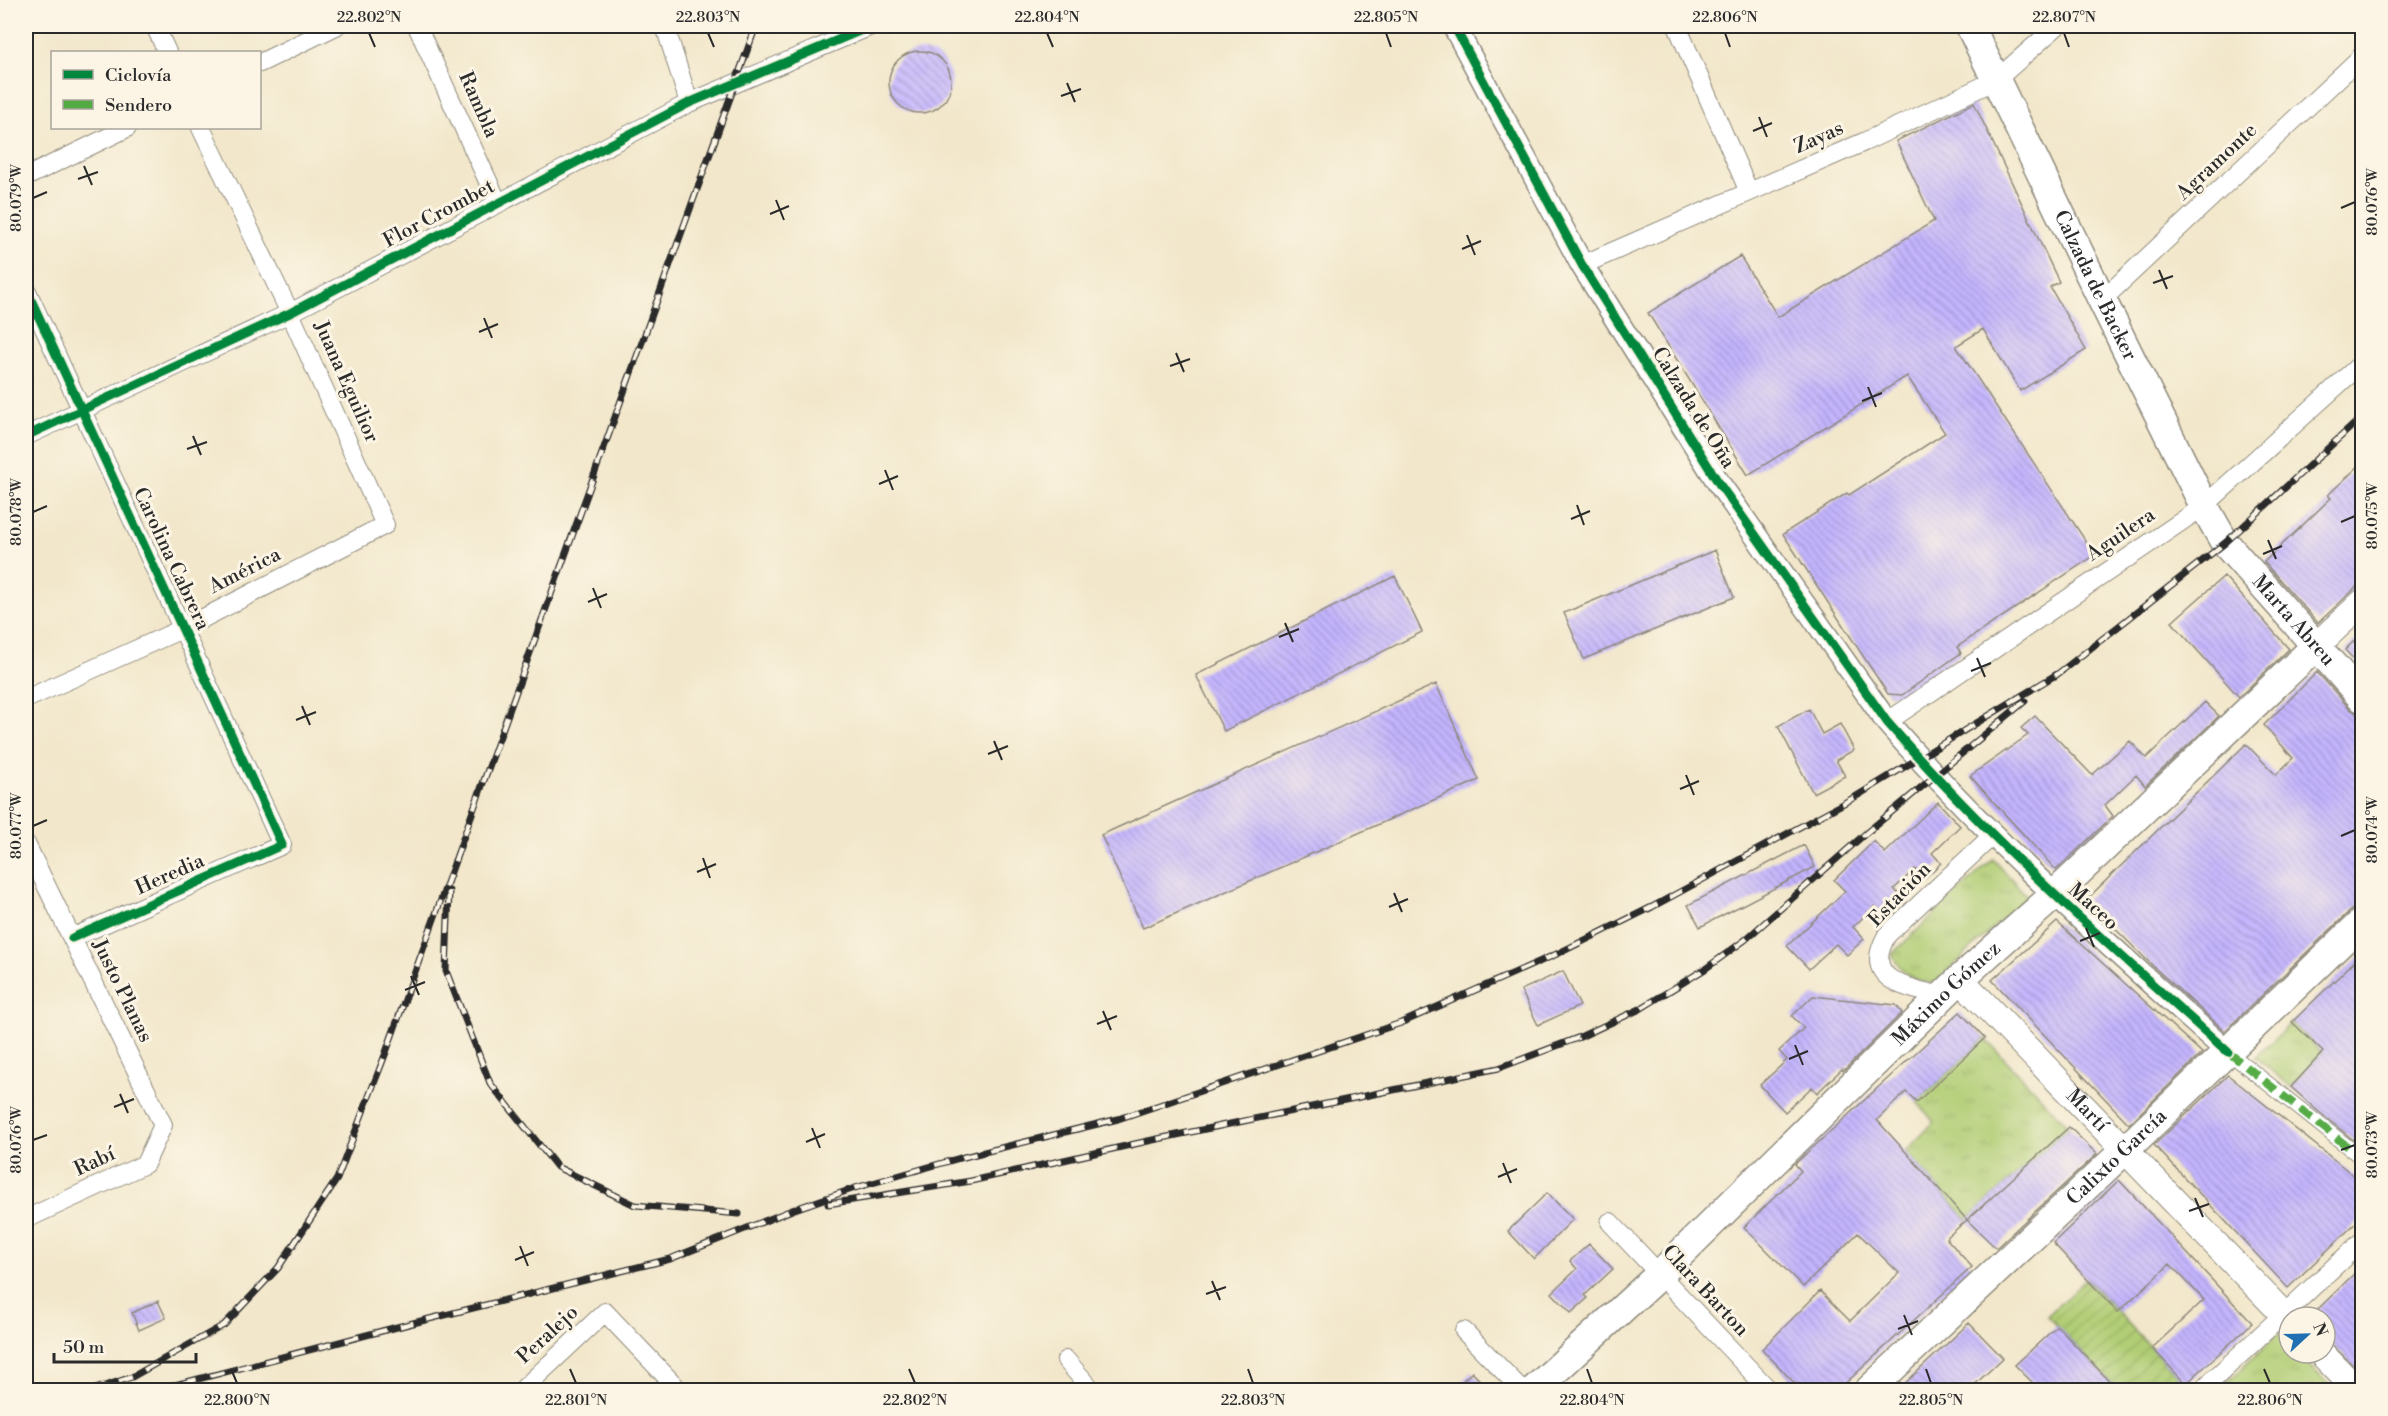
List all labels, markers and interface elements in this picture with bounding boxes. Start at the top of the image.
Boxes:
text: 22.802°N [337,8,401,27]
text: 22.803°N [676,8,740,27]
text: 22.804°N [1014,8,1080,27]
text: 22.805°N [1354,8,1418,27]
text: 22.806°N [1692,8,1758,27]
text: 22.807°N [2032,8,2096,27]
legend [51,51,261,129]
text: Ciclovía [105,64,172,87]
street label: Rambla [452,68,504,143]
text: Sendero [105,94,172,117]
street label: Zayas [1790,116,1848,160]
street label: Agramonte [2171,118,2263,206]
text: 80.079°W [7,164,26,232]
text: 80.076°W [2363,168,2382,236]
street label: Flor Crombet [379,174,499,254]
street label: Calzada de Backer [2048,206,2143,365]
street label: Juana Eguilior [308,316,384,447]
street label: Calzada de Oña [1646,343,1741,474]
text: 80.078°W [7,478,26,546]
text: 80.075°W [2363,482,2382,549]
street label: Carolina Cabrera [127,484,215,635]
street label: Aguilera [2081,503,2161,568]
street label: América [204,542,286,600]
street label: Marta Abreu [2247,570,2341,672]
text: 80.077°W [7,792,26,859]
text: 80.074°W [2363,796,2382,864]
street label: Heredia [132,848,209,901]
street label: Estación [1863,857,1937,933]
street label: Maceo [2063,878,2123,936]
street label: Justo Planas [86,934,158,1047]
street label: Máximo Gómez [1887,936,2006,1051]
street label: Martí [2060,1084,2115,1139]
street label: Calixto García [2061,1103,2173,1211]
text: 80.076°W [7,1106,26,1174]
text: 80.073°W [2363,1111,2382,1179]
street label: Rabí [70,1141,121,1182]
street label: Clara Barton [1656,1240,1754,1342]
street label: Peralejo [512,1300,584,1370]
north arrow [2277,1305,2337,1365]
text: N [2308,1320,2332,1340]
scale bar [54,1326,196,1364]
text: 50 m [63,1336,105,1359]
text: 22.800°N [204,1391,270,1410]
text: 22.801°N [545,1391,607,1410]
text: 22.802°N [883,1391,947,1410]
text: 22.803°N [1221,1391,1285,1410]
text: 22.804°N [1559,1391,1625,1410]
text: 22.805°N [1899,1391,1963,1410]
text: 22.806°N [2237,1391,2303,1410]

